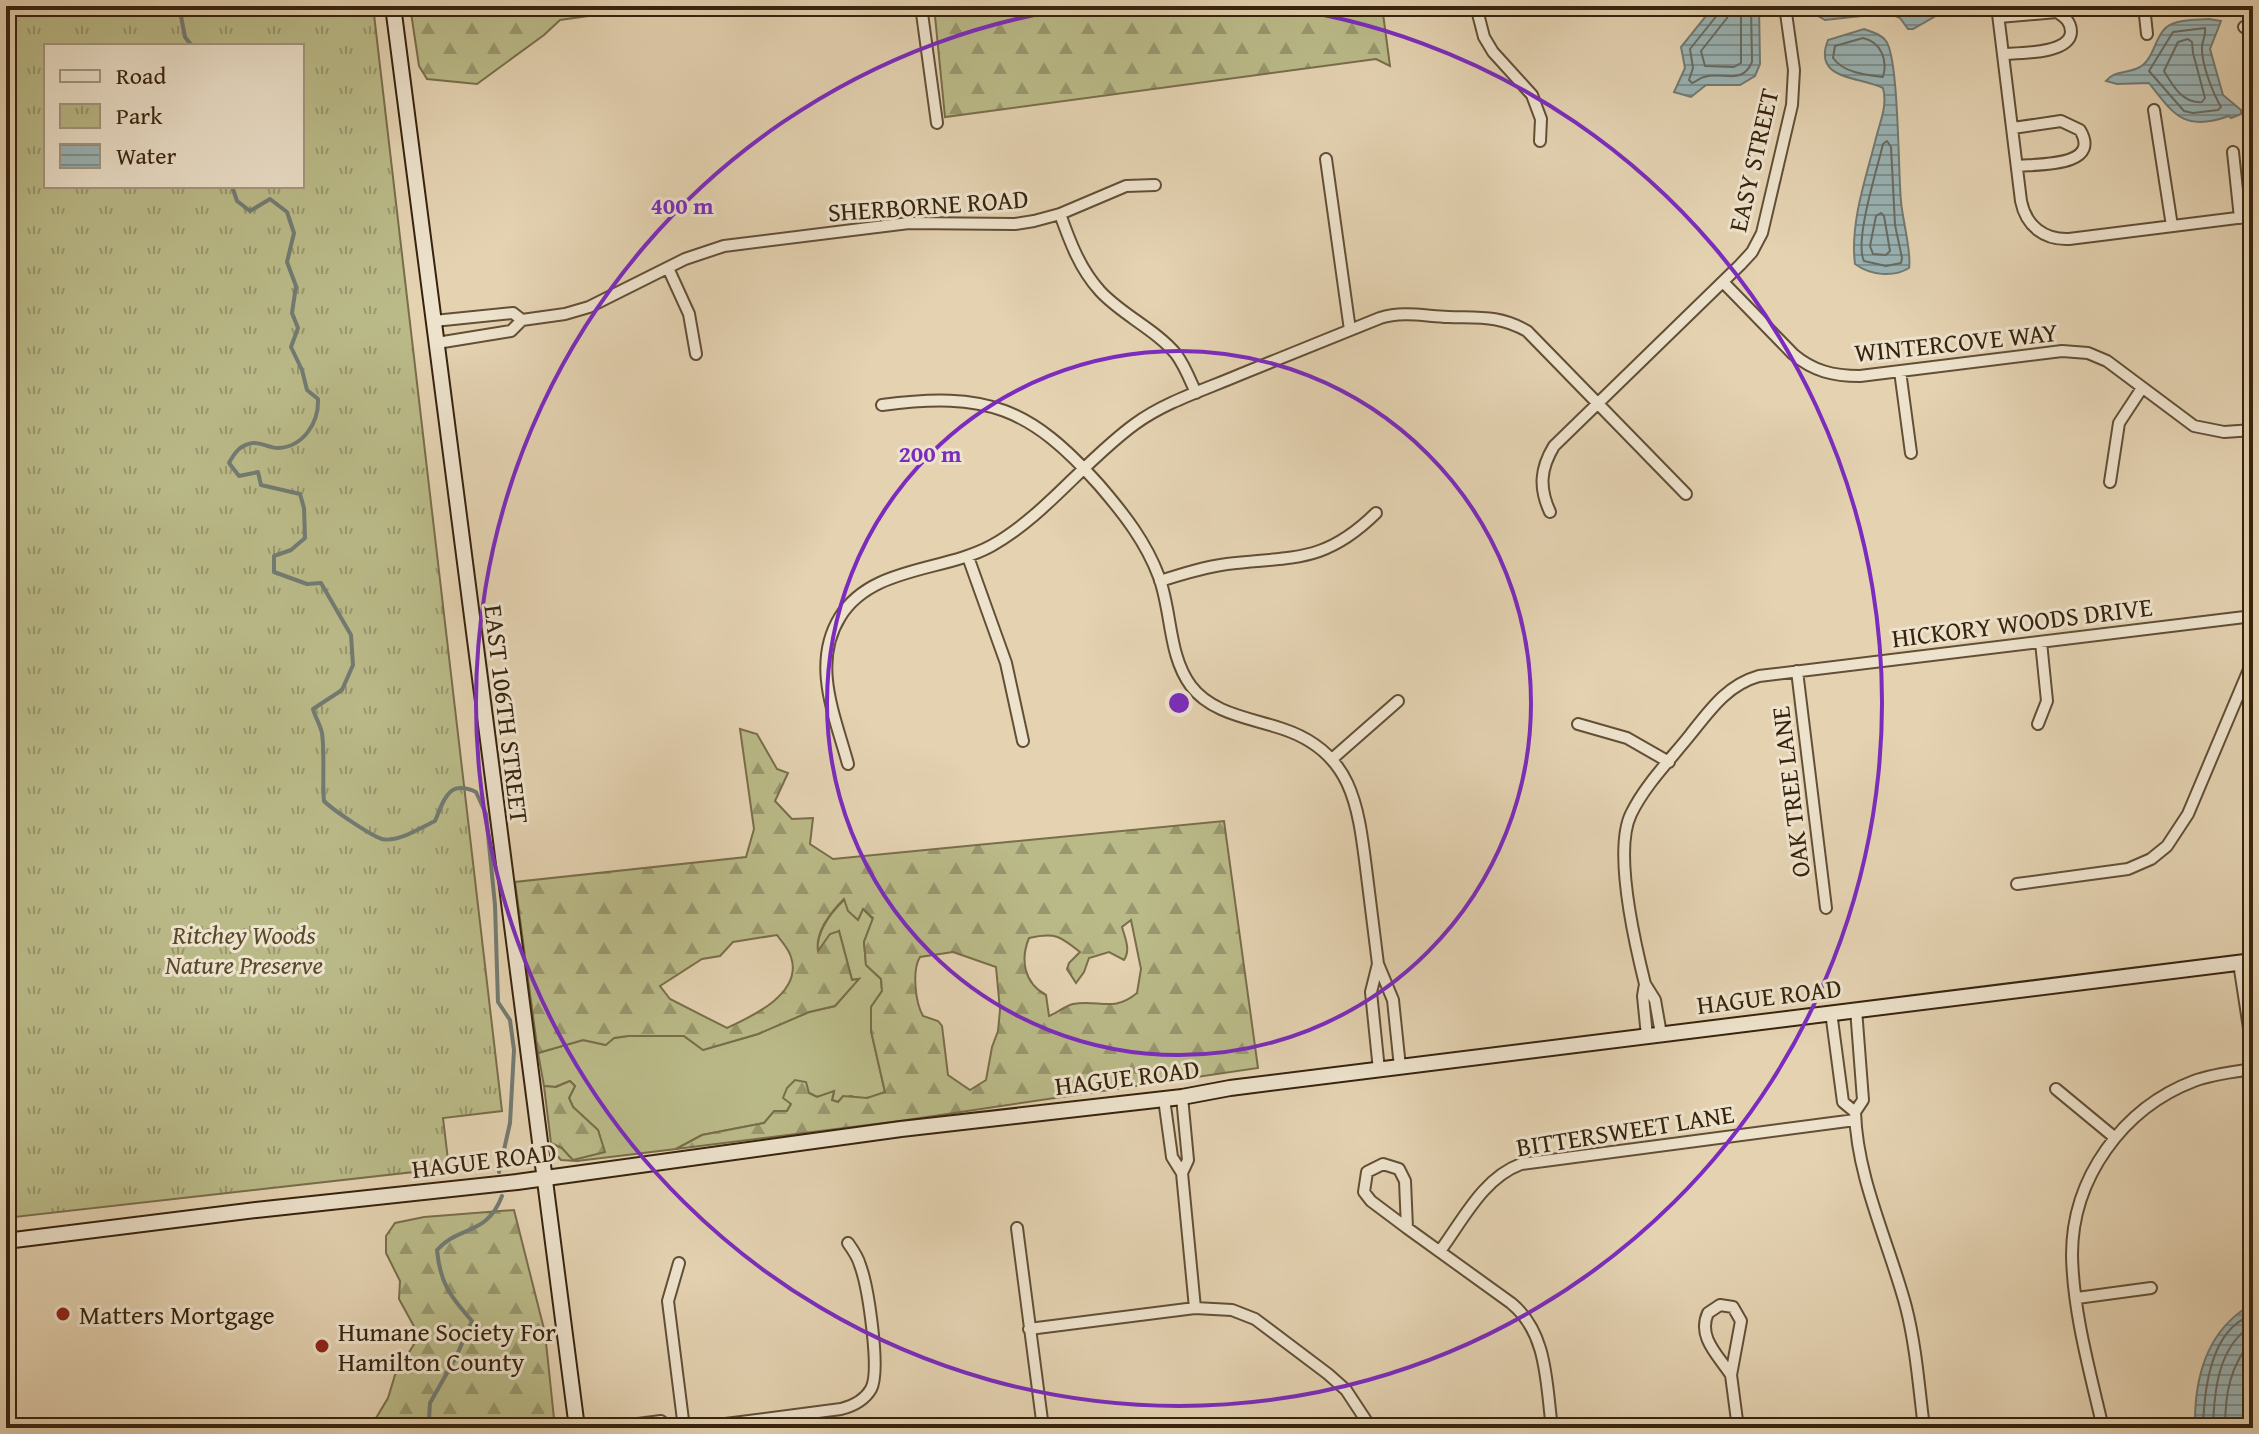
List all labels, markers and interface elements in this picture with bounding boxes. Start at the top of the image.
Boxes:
legend [44,44,304,188]
text: Road [116,58,166,93]
street label: EASY STREET [1718,84,1789,236]
text: Park [116,98,163,133]
text: Water [116,138,177,173]
street label: SHERBORNE ROAD [826,179,1030,231]
text: 400 m [650,188,714,223]
street label: WINTERCOVE WAY [1852,312,2060,372]
text: 200 m [898,436,962,471]
street label: HICKORY WOODS DRIVE [1889,587,2155,657]
street label: EAST 106TH STREET [474,602,540,826]
centre of rings [1165,689,1193,717]
street label: OAK TREE LANE [1760,704,1820,880]
park label: Ritchey Woods Nature Preserve [164,915,323,984]
street label: HAGUE ROAD [1694,968,1844,1024]
street label: HAGUE ROAD [1052,1049,1202,1105]
street label: BITTERSWEET LANE [1513,1094,1737,1166]
street label: HAGUE ROAD [409,1132,559,1188]
place label: Matters Mortgage [79,1295,275,1334]
marker: Matters Mortgage [54,1305,72,1323]
place label: Humane Society For Hamilton County [338,1312,556,1381]
marker: Humane Society For Hamilton County [313,1337,331,1355]

